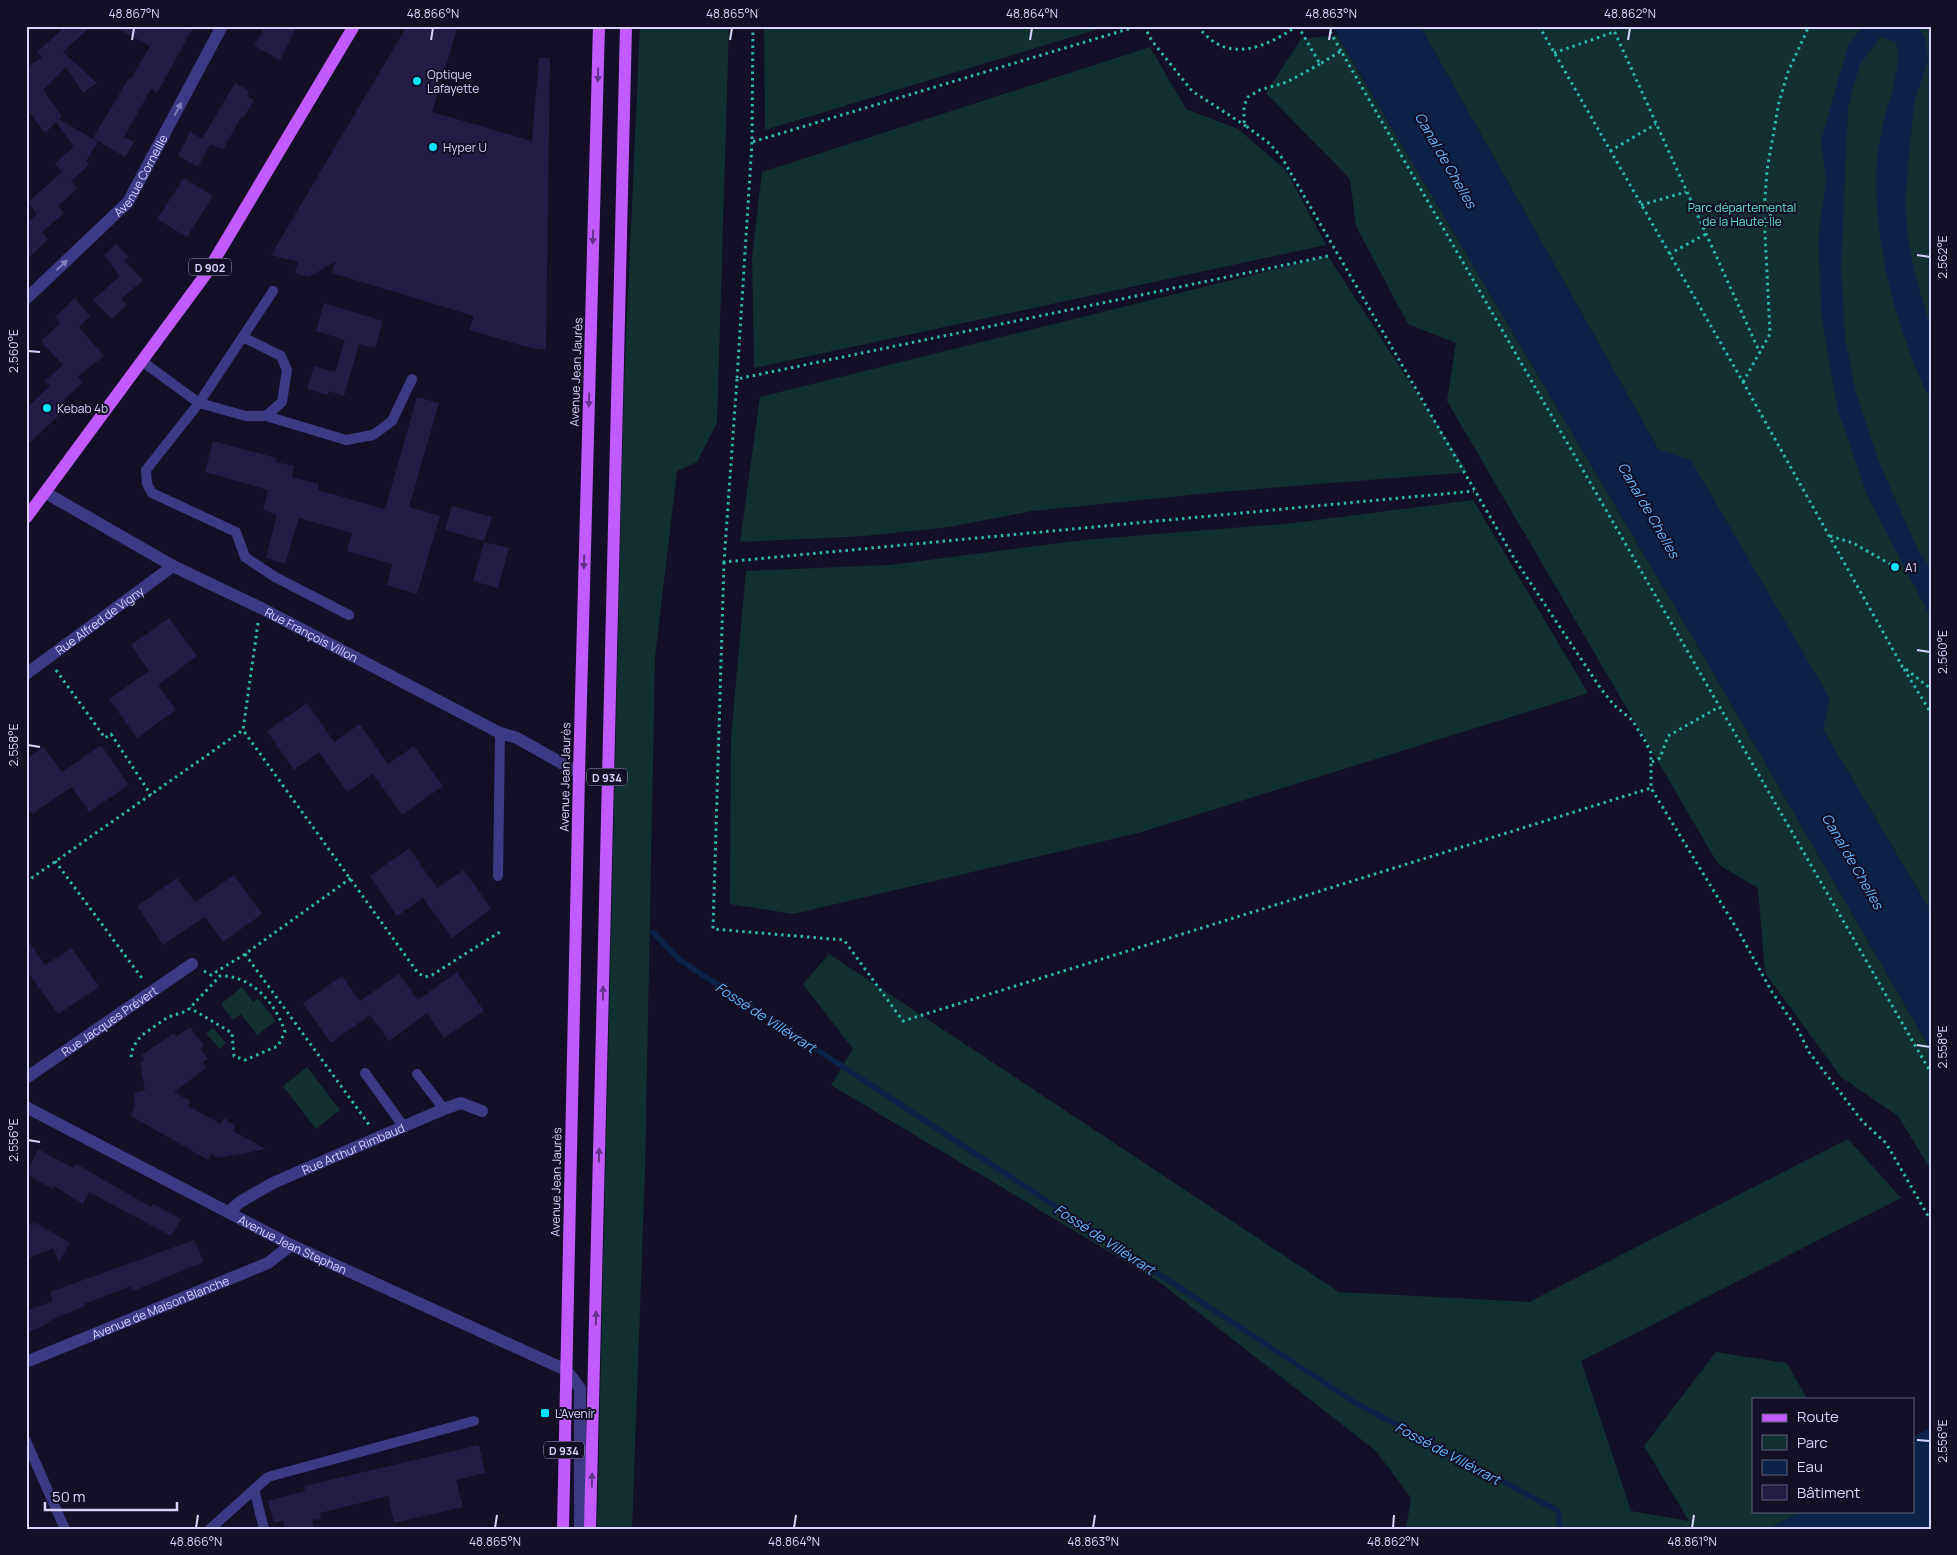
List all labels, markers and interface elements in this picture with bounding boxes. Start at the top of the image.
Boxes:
text: 48.867°N [108,5,160,22]
text: 48.866°N [407,5,459,22]
text: 48.865°N [706,5,758,22]
text: 48.864°N [1006,5,1058,22]
text: 48.863°N [1305,5,1357,22]
text: 48.862°N [1604,5,1656,22]
place label: Optique Lafayette [427,66,479,97]
one-way arrow [594,67,602,83]
marker: Optique Lafayette [411,75,423,87]
one-way arrow [174,101,182,116]
water label: Canal de Chelles [1411,109,1482,213]
street label: Avenue Corneille [110,131,171,220]
place label: Hyper U [443,139,487,156]
marker: Hyper U [427,141,439,153]
park label: Parc départemental de la Haute-Île [1688,199,1796,230]
one-way arrow [589,230,597,246]
text: 2.562°E [1934,235,1951,279]
road number: D 902 [189,258,231,276]
one-way arrow [55,259,67,271]
street label: Avenue Jean Jaurès [566,317,586,427]
text: 2.560°E [5,329,22,373]
one-way arrow [585,392,593,408]
place label: Kebab 4b [57,400,108,417]
marker: Kebab 4b [41,402,53,414]
water label: Canal de Chelles [1614,459,1685,563]
one-way arrow [580,555,588,571]
place label: A1 [1905,559,1917,576]
marker: A1 [1889,561,1901,573]
street label: Rue Alfred de Vigny [51,581,148,658]
street label: Rue François Villon [262,603,361,666]
text: 2.560°E [1934,630,1951,674]
street label: Avenue Jean Jaurès [556,722,574,832]
text: 2.558°E [5,723,22,766]
road number: D 934 [587,769,627,786]
water label: Canal de Chelles [1818,810,1889,914]
water label: Fossé de Villévrart [712,977,821,1057]
street label: Rue Jacques Prévert [58,982,161,1060]
one-way arrow [599,984,607,1000]
text: 2.558°E [1934,1025,1951,1068]
text: 2.556°E [5,1118,22,1162]
street label: Rue Arthur Rimbaud [299,1119,407,1178]
street label: Avenue Jean Jaurès [547,1127,565,1237]
one-way arrow [596,1147,604,1163]
water label: Fossé de Villévrart [1051,1199,1160,1279]
street label: Avenue Jean Stephan [235,1211,350,1278]
street label: Avenue de Maison Blanche [89,1271,232,1343]
one-way arrow [592,1309,600,1325]
legend [1752,1398,1914,1512]
place label: L'Avenir [555,1405,596,1422]
text: Route [1797,1406,1839,1427]
marker: L'Avenir [539,1407,551,1419]
water label: Fossé de Villévrart [1392,1417,1505,1489]
text: 2.556°E [1934,1419,1951,1463]
text: Parc [1797,1432,1828,1453]
road number: D 934 [544,1442,584,1458]
text: Eau [1797,1456,1823,1477]
one-way arrow [588,1472,596,1488]
scale bar [45,1480,178,1512]
text: Bâtiment [1797,1482,1860,1503]
text: 50 m [52,1486,86,1507]
text: 48.866°N [170,1533,222,1550]
text: 48.865°N [469,1533,521,1550]
text: 48.864°N [768,1533,820,1550]
text: 48.863°N [1067,1533,1119,1550]
text: 48.862°N [1367,1533,1419,1550]
text: 48.861°N [1667,1533,1717,1550]

